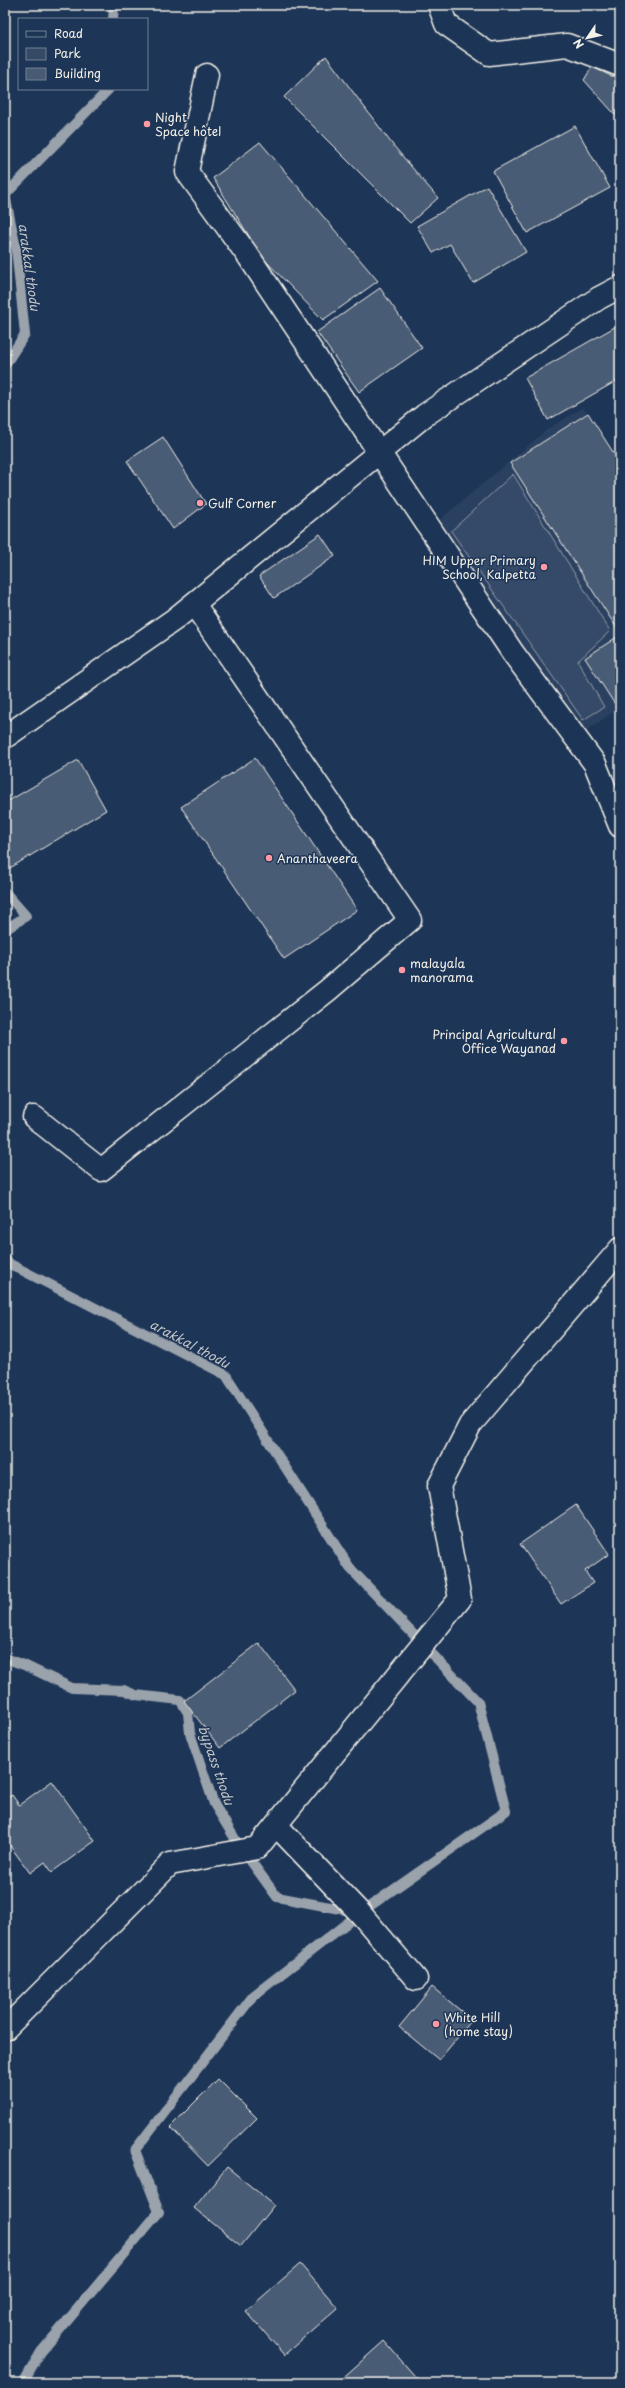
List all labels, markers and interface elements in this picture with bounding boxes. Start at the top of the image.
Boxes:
legend [18,18,148,90]
north arrow [567,18,607,58]
text: Road [54,24,83,42]
text: N [569,35,588,52]
text: Park [54,44,81,62]
text: Building [54,64,101,82]
place label: Night Space hôtel [155,108,221,140]
marker: Night Space hôtel [142,119,152,129]
water label: arakkal thodu [14,222,46,313]
place label: Gulf Corner [208,494,277,512]
marker: Gulf Corner [195,498,205,508]
place label: HIM Upper Primary School, Kalpetta [423,551,537,583]
marker: HIM Upper Primary School, Kalpetta [539,562,549,572]
place label: Ananthaveera [277,849,358,867]
marker: Ananthaveera [264,853,274,863]
place label: malayala manorama [410,954,474,986]
marker: malayala manorama [397,965,407,975]
place label: Principal Agricultural Office Wayanad [433,1025,556,1057]
marker: Principal Agricultural Office Wayanad [559,1036,569,1046]
water label: arakkal thodu [147,1314,234,1373]
water label: bypass thodu [195,1723,240,1809]
place label: White Hill (home stay) [444,2008,513,2040]
marker: White Hill (home stay) [431,2019,441,2029]

